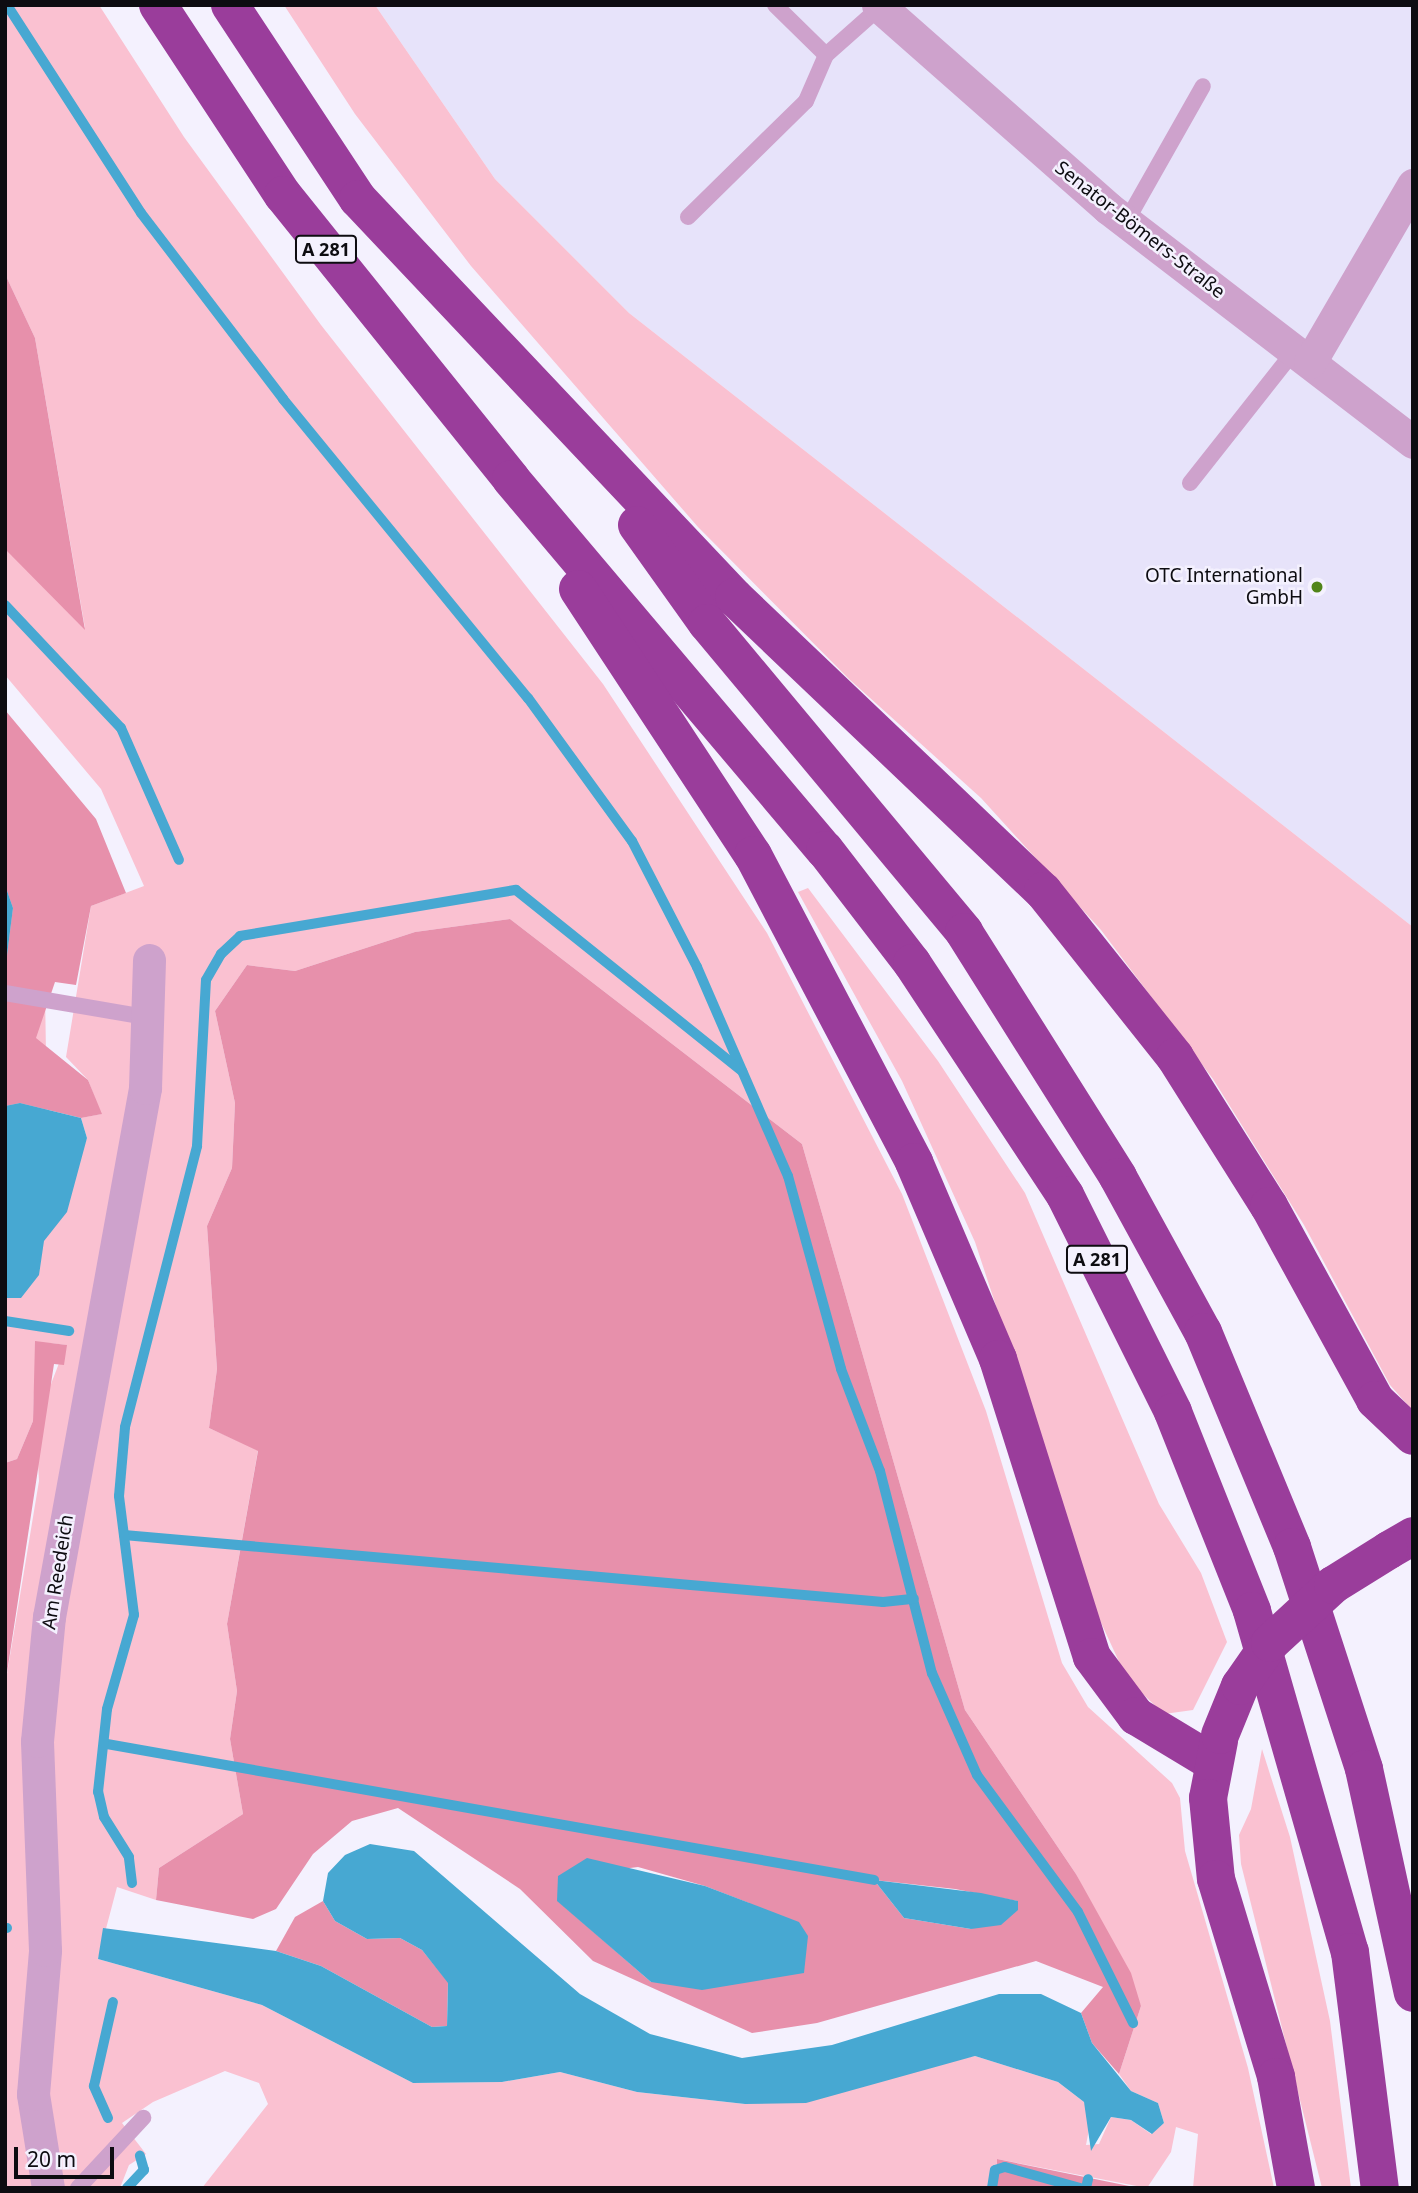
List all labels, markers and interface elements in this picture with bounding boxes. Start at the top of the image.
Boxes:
street label: Senator-Bömers-Straße [1050,157,1230,303]
road number: A 281 [294,234,358,264]
place label: OTC International GmbH [1145,565,1303,609]
marker: OTC International GmbH [1309,579,1325,595]
road number: A 281 [1066,1244,1128,1274]
street label: Am Reedeich [38,1513,78,1631]
scale bar [18,2134,117,2178]
text: 20 m [27,2145,76,2173]

